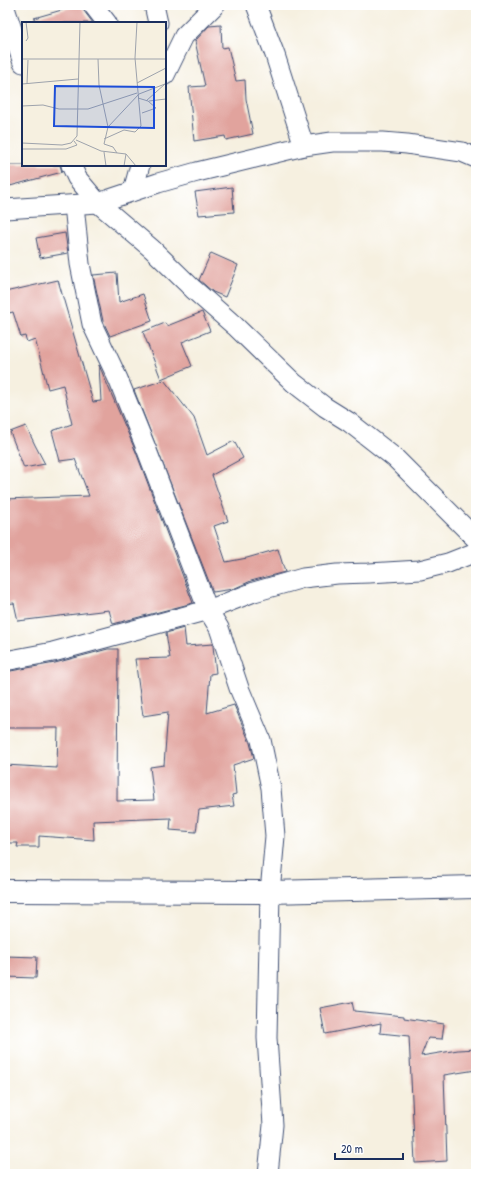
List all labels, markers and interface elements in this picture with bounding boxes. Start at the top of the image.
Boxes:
inset map [22,22,166,166]
scale bar [335,1135,403,1161]
text: 20 m [341,1140,363,1157]

